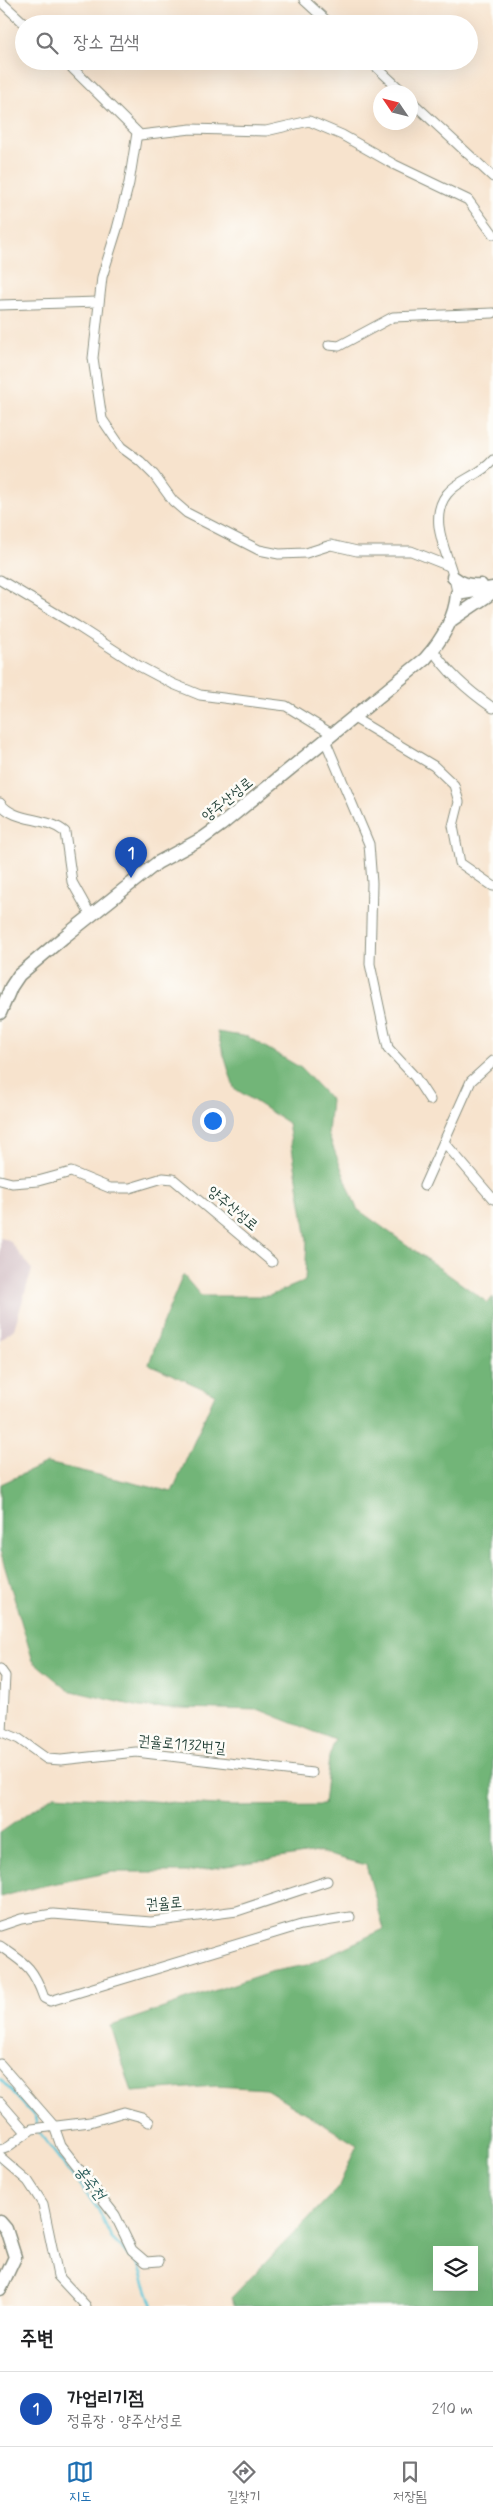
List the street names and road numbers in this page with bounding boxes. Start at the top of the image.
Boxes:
street label: 양주산성로 [198,773,257,827]
street label: 양주산성로 [203,1182,262,1236]
street label: 권율로1132번길 [137,1731,227,1759]
street label: 권율로 [145,1893,183,1915]

